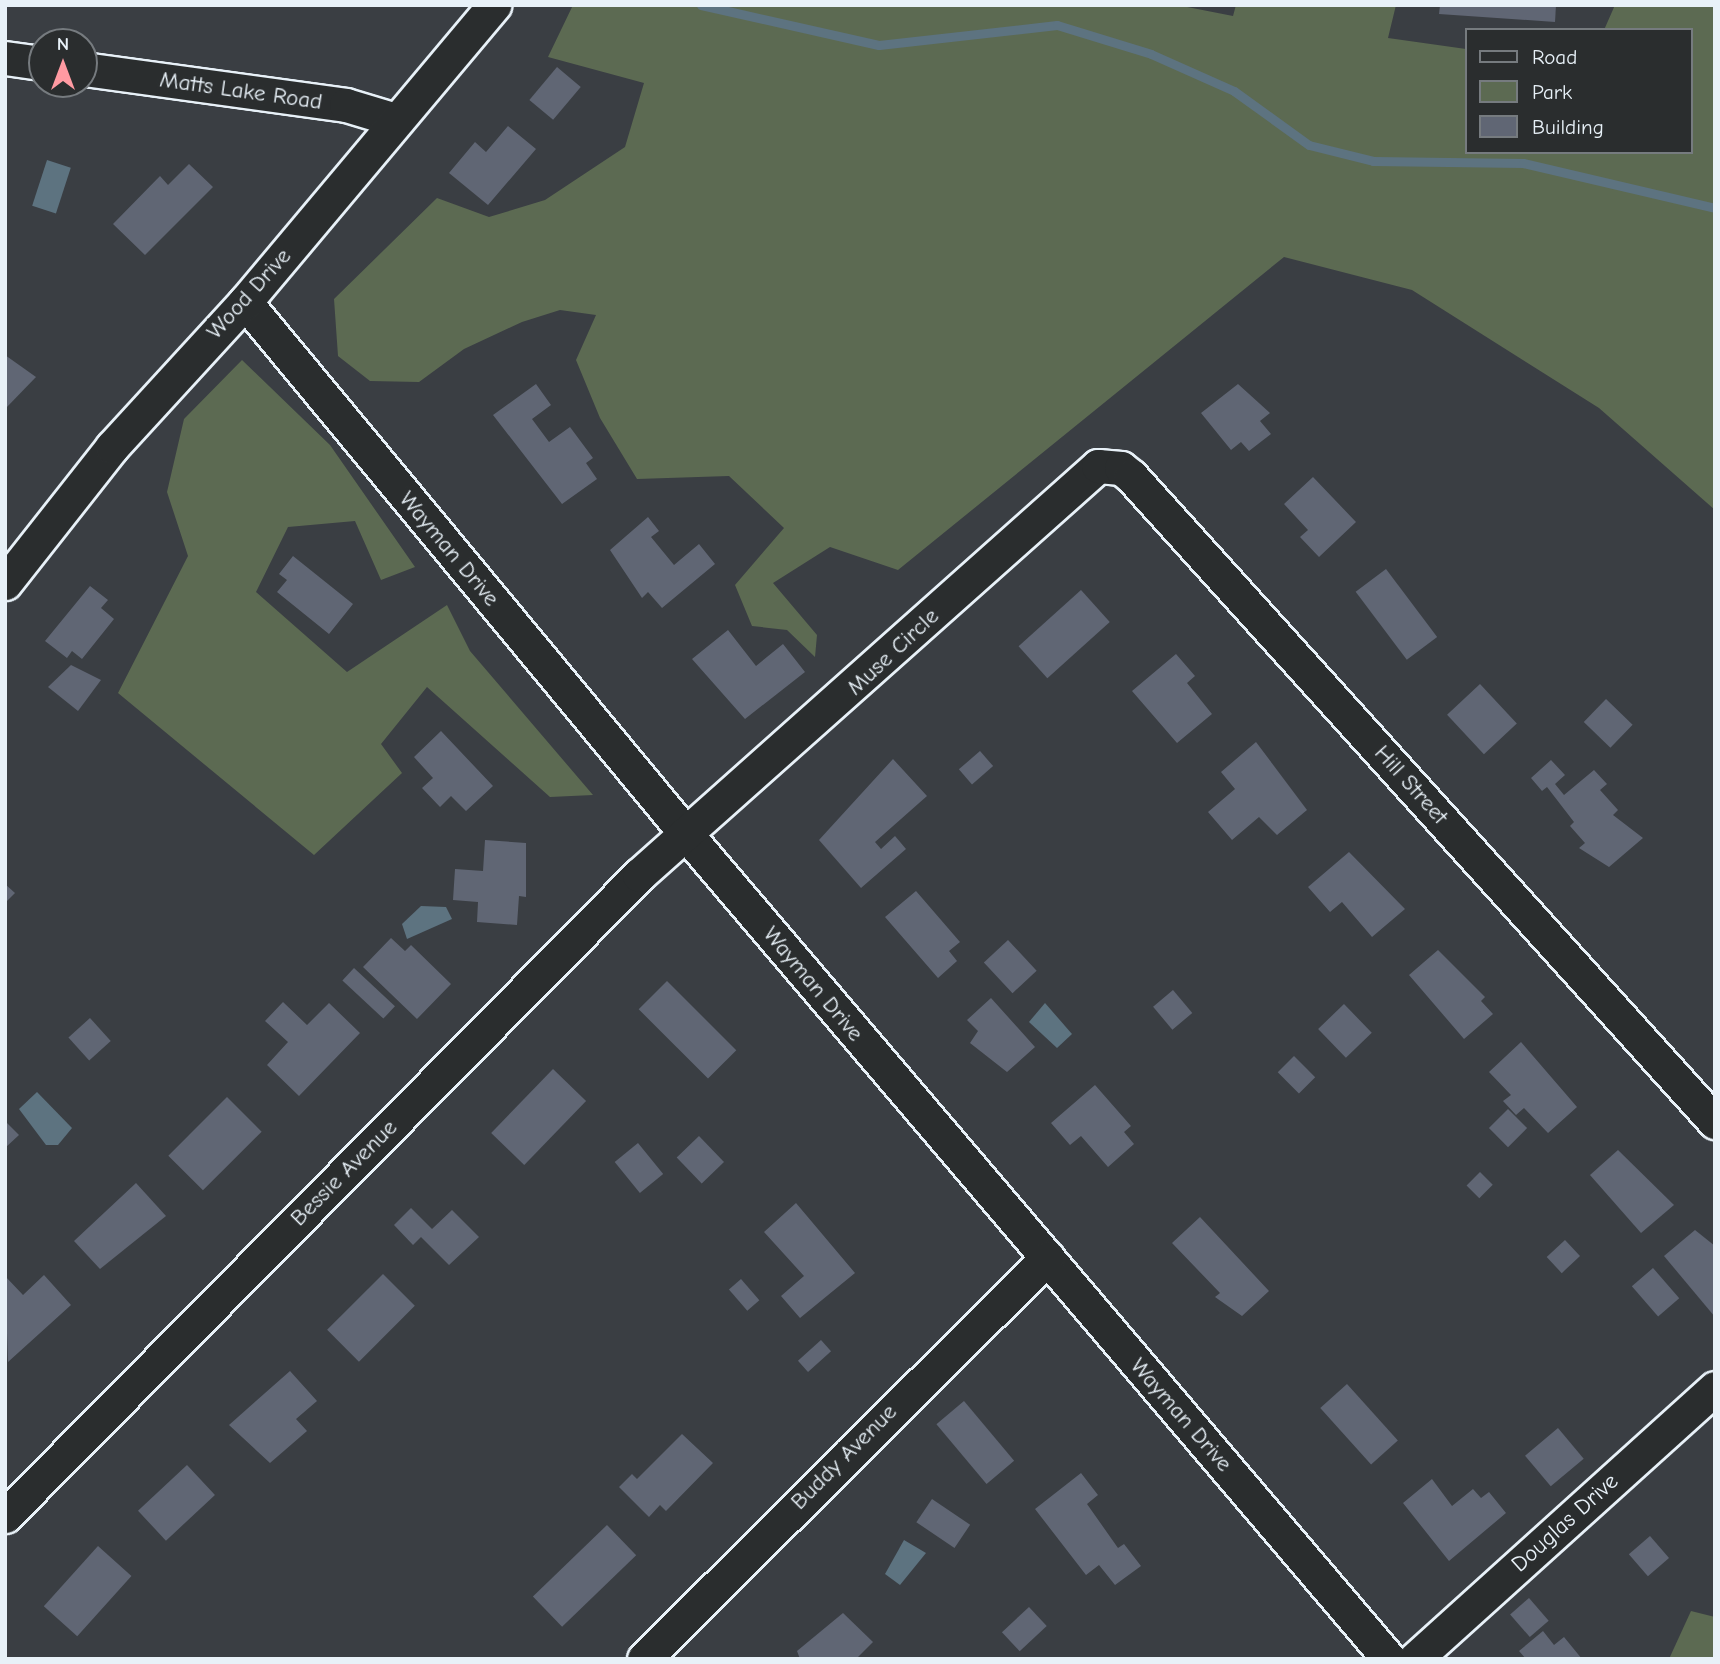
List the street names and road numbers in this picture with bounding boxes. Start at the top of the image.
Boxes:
street label: Matts Lake Road [158,66,324,116]
street label: Wood Drive [201,243,297,345]
street label: Wayman Drive [393,486,505,612]
street label: Muse Circle [841,603,945,701]
street label: Hill Street [1368,740,1454,830]
street label: Wayman Drive [757,921,869,1047]
street label: Bessie Avenue [285,1114,403,1232]
street label: Wayman Drive [1124,1353,1238,1477]
street label: Buddy Avenue [785,1398,903,1516]
street label: Douglas Drive [1506,1468,1624,1578]

